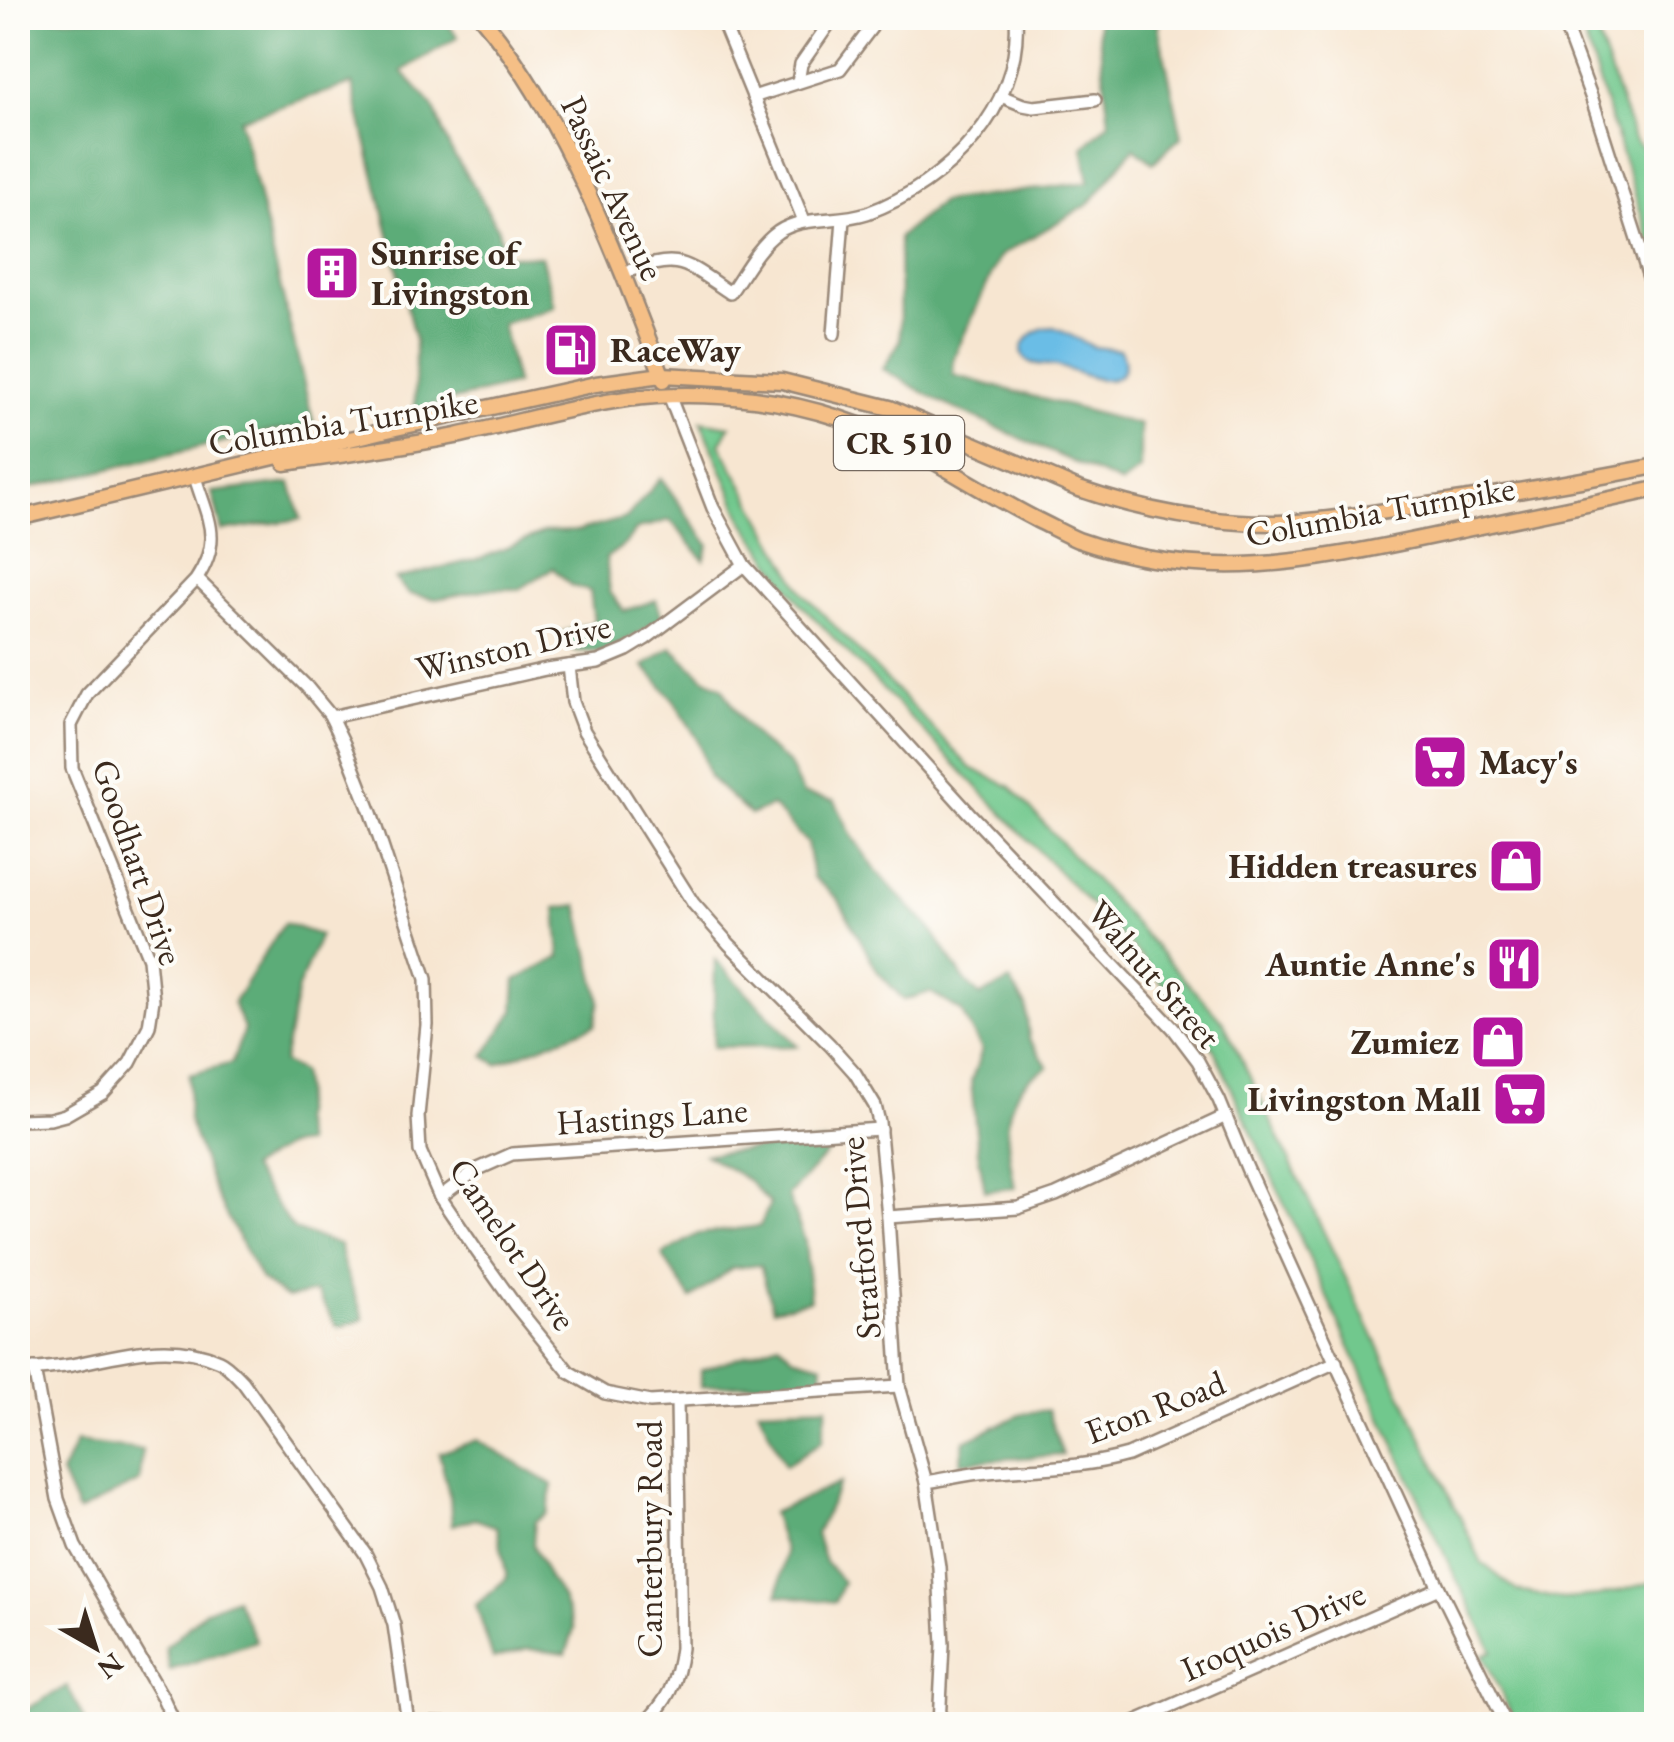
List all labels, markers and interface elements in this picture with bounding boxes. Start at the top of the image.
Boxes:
street label: Passaic Avenue [551,88,676,287]
place label: Sunrise of Livingston [371,230,530,315]
building icon: Sunrise of Livingston [302,243,362,303]
fuel station icon: RaceWay [541,320,601,380]
place label: RaceWay [610,327,742,372]
street label: Columbia Turnpike [205,378,481,465]
road number: CR 510 [834,416,964,470]
street label: Columbia Turnpike [1242,465,1518,556]
street label: Winston Drive [411,602,615,691]
supermarket icon: Macy's [1410,732,1470,792]
place label: Macy's [1479,739,1578,784]
street label: Goodhart Drive [82,753,195,970]
shop icon: Hidden treasures [1486,836,1546,896]
place label: Hidden treasures [1228,843,1477,888]
street label: Walnut Street [1077,890,1231,1057]
restaurant icon: Auntie Anne's [1484,934,1544,994]
place label: Auntie Anne's [1264,941,1475,986]
shop icon: Zumiez [1468,1012,1528,1072]
place label: Zumiez [1350,1019,1459,1064]
supermarket icon: Livingston Mall [1490,1069,1550,1129]
place label: Livingston Mall [1248,1076,1481,1121]
street label: Hastings Lane [555,1086,749,1145]
street label: Stratford Drive [828,1135,891,1341]
street label: Camelot Drive [439,1149,587,1338]
street label: Eton Road [1079,1359,1231,1454]
street label: Canterbury Road [627,1420,672,1658]
street label: Iroquois Drive [1174,1570,1372,1691]
north arrow [45,1597,145,1697]
text: N [90,1645,131,1688]

